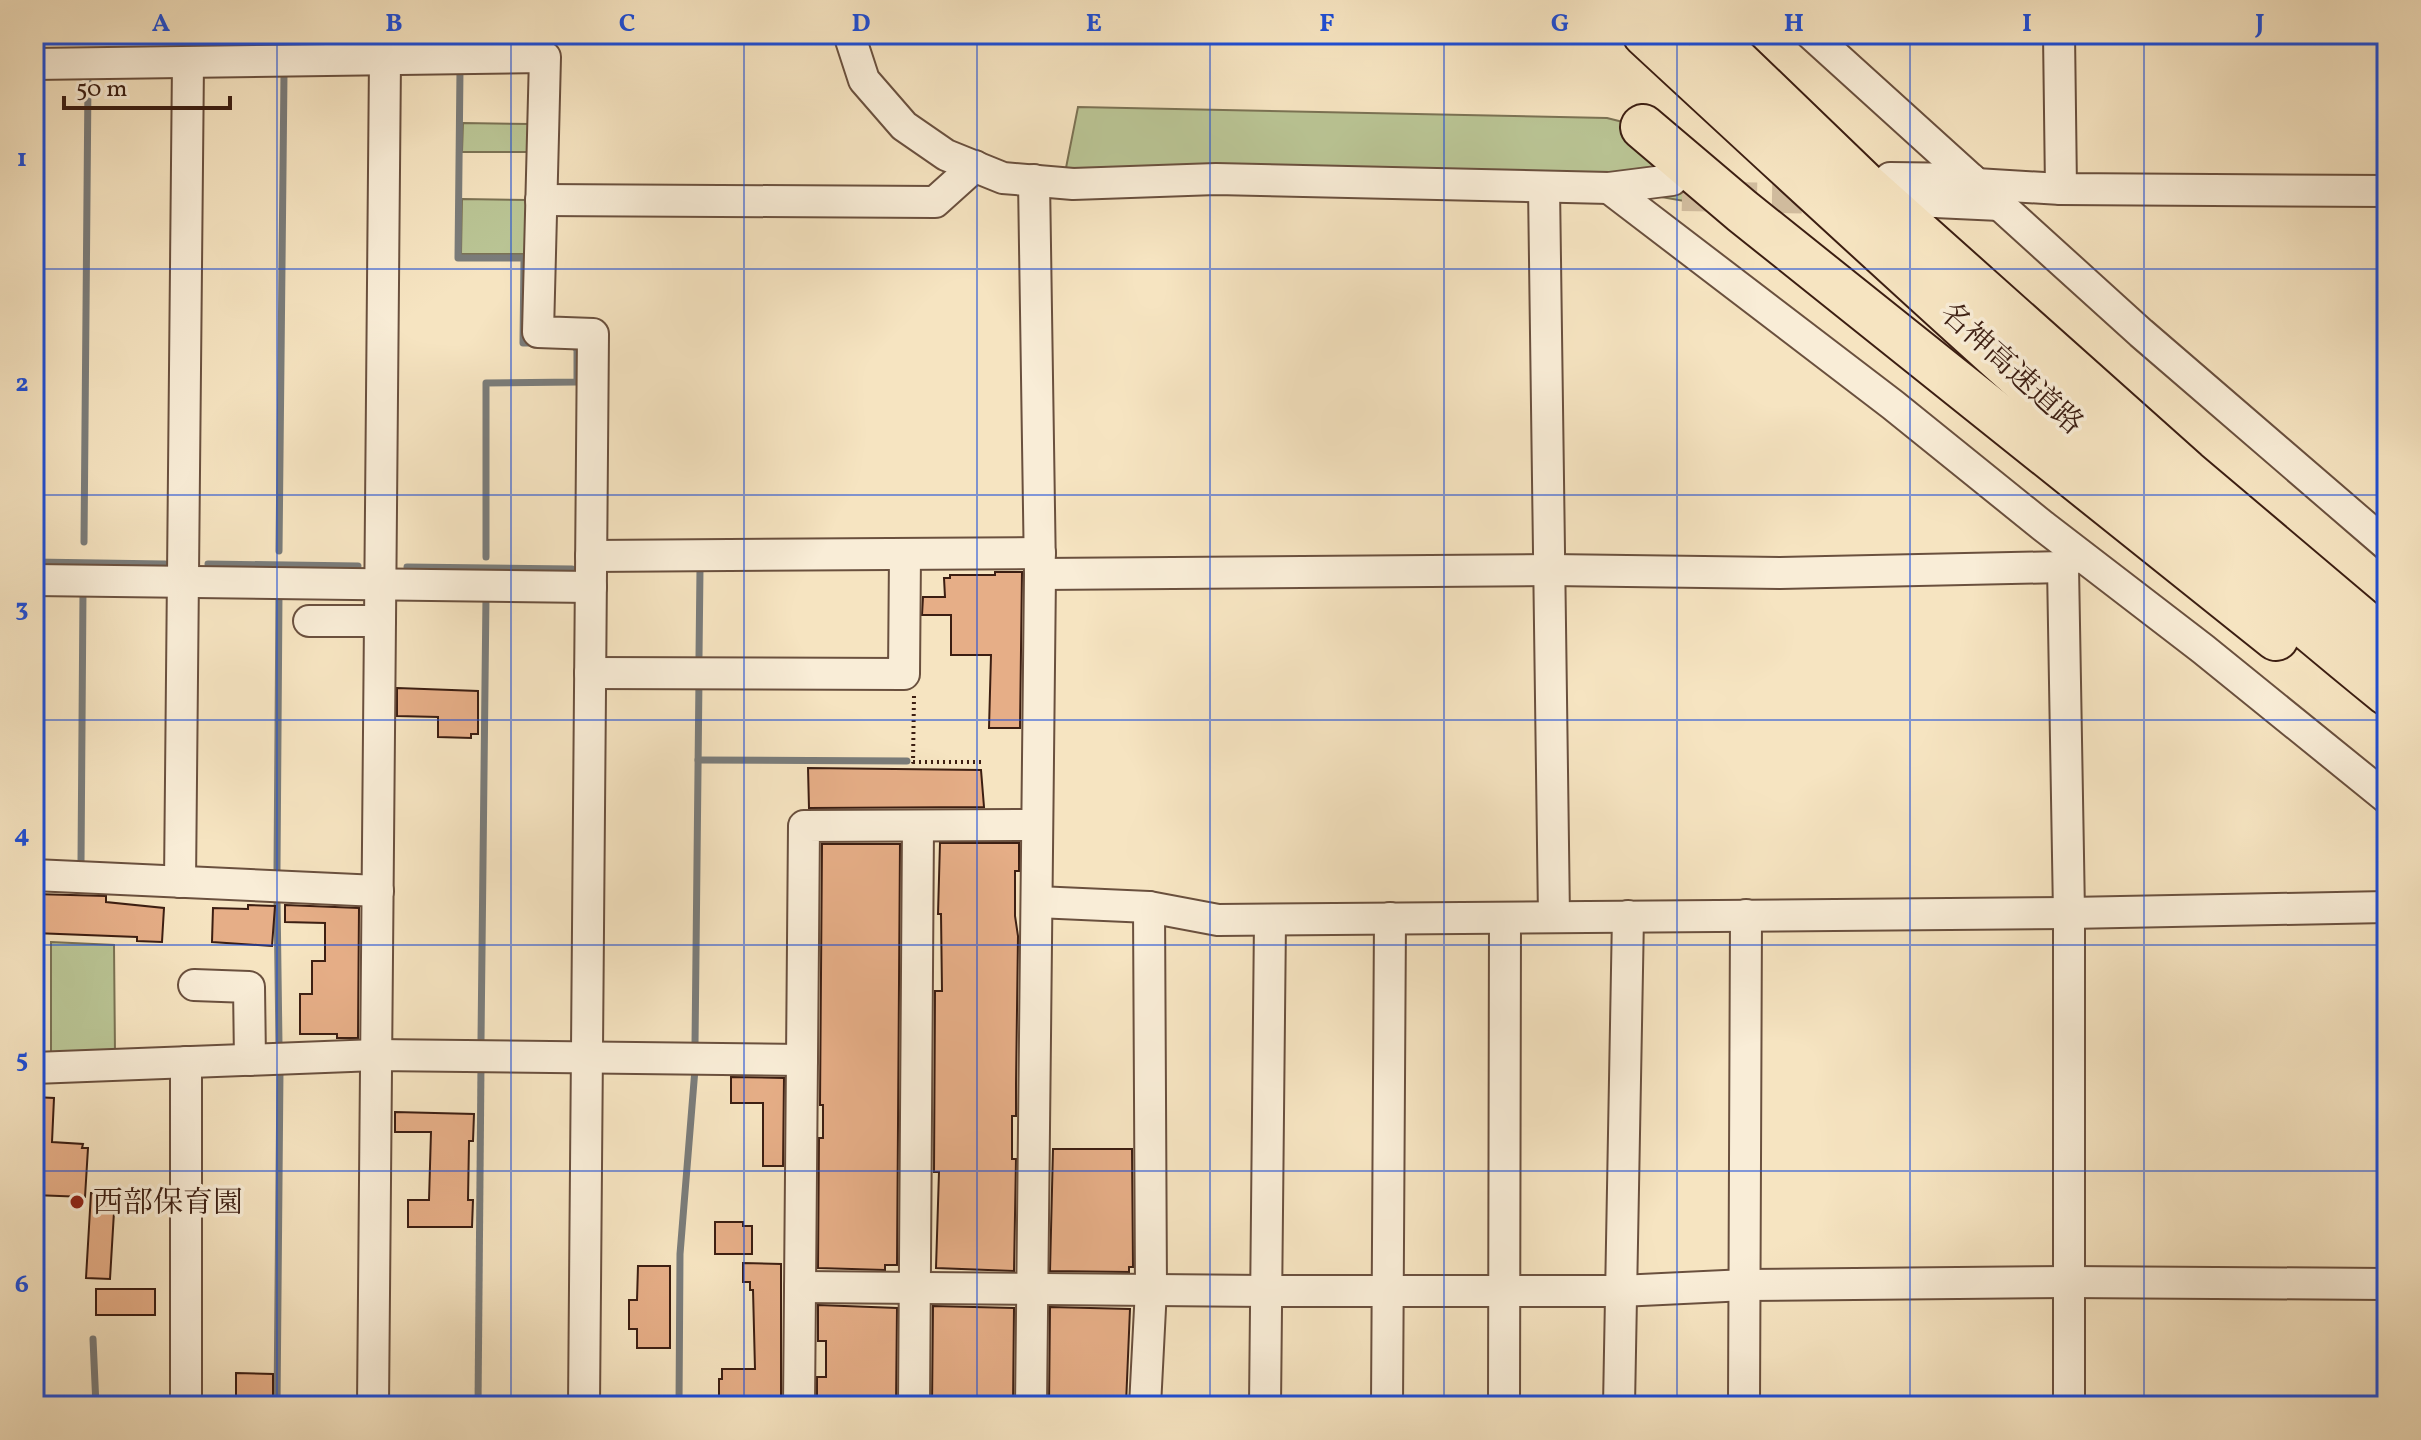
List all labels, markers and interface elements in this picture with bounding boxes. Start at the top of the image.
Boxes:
text: A [152,6,171,42]
text: B [385,6,403,42]
text: C [619,6,635,42]
text: D [851,6,871,42]
text: E [1086,6,1102,42]
text: F [1319,6,1335,42]
text: G [1551,6,1569,42]
text: H [1784,6,1804,42]
text: I [2022,6,2032,42]
text: J [2254,6,2265,42]
scale bar [64,60,230,110]
text: 50 m [76,73,128,107]
text: 1 [17,141,27,177]
street label: 名神高速道路 [1930,294,2092,445]
text: 2 [15,366,29,402]
text: 3 [15,591,29,627]
text: 4 [14,817,30,853]
text: 5 [16,1042,28,1078]
place label: 西部保育園 [93,1183,243,1225]
marker: 西部保育園 [68,1193,86,1211]
text: 6 [15,1267,29,1303]

